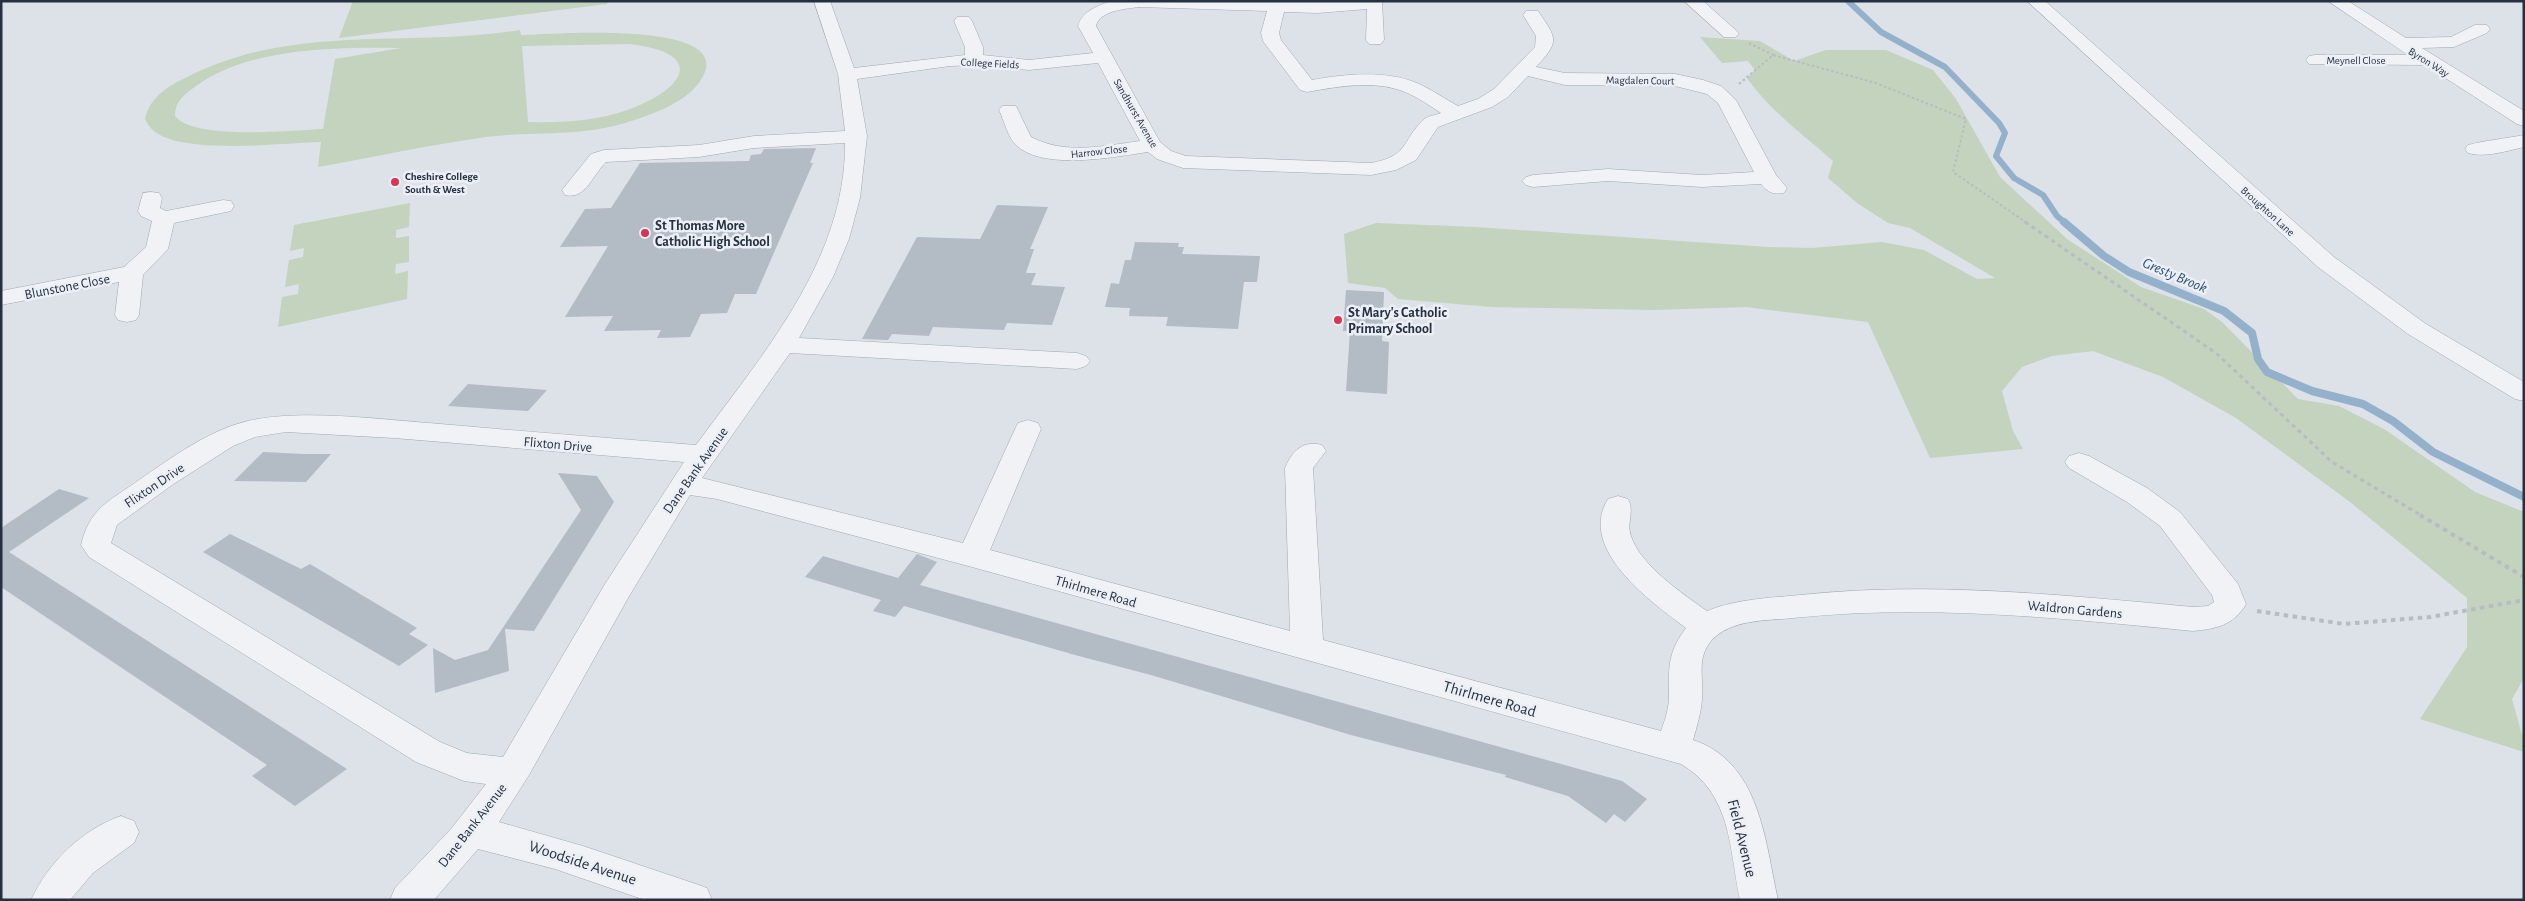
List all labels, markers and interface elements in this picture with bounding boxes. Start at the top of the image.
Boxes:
street label: Byron Way [2406,46,2451,79]
street label: Meynell Close [2326,55,2386,66]
street label: College Fields [960,56,1019,71]
street label: Magdalen Court [1606,74,1675,87]
street label: Sandhurst Avenue [1111,77,1160,150]
street label: Harrow Close [1070,143,1128,160]
place label: Cheshire College South & West [405,171,478,195]
marker: Cheshire College South & West [389,176,401,188]
street label: Broughton Lane [2239,185,2297,238]
place label: St Thomas More Catholic High School [655,219,770,249]
marker: St Thomas More Catholic High School [639,227,651,239]
water label: Gresty Brook [2140,255,2209,296]
street label: Blunstone Close [23,272,111,302]
place label: St Mary's Catholic Primary School [1348,306,1447,336]
marker: St Mary's Catholic Primary School [1332,314,1344,326]
street label: Dane Bank Avenue [661,425,731,516]
street label: Flixton Drive [523,435,593,455]
street label: Flixton Drive [122,461,187,511]
street label: Thirlmere Road [1053,574,1138,610]
street label: Waldron Gardens [2027,599,2123,621]
street label: Thirlmere Road [1441,678,1538,720]
street label: Dane Bank Avenue [436,781,510,870]
street label: Field Avenue [1725,798,1759,879]
street label: Woodside Avenue [527,838,639,888]

